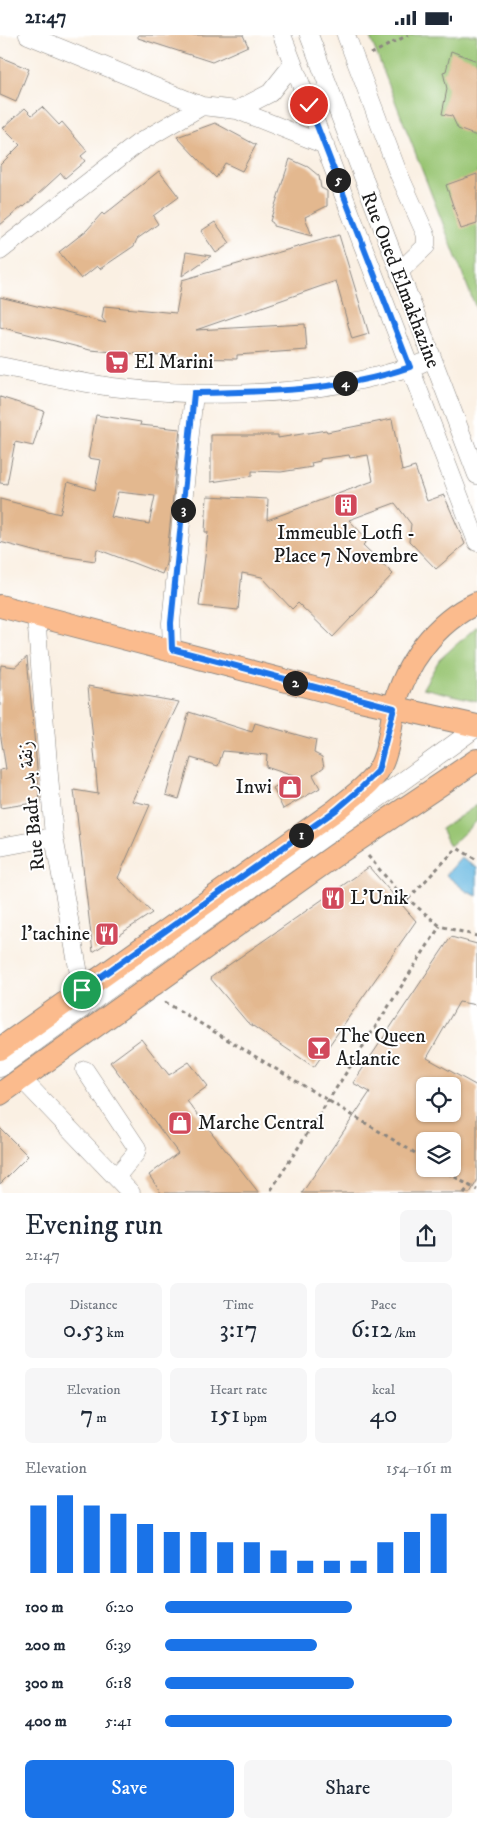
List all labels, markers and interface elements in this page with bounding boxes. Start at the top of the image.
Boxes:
text: 21:47 [25,6,67,29]
pin [288,84,330,126]
icon: check [295,91,323,119]
pin: 5 [326,167,350,193]
text: 5 [335,171,342,189]
street label: Rue Oued Elmakhazine [355,188,445,372]
supermarket icon: El Marini [104,349,130,375]
place label: El Marini [134,350,213,375]
pin: 4 [332,371,358,395]
text: 4 [341,374,350,392]
building icon: Immeuble Lotfi - Place 7 Novembre [333,492,359,518]
pin: 3 [170,497,196,523]
text: 3 [181,501,186,519]
place label: Immeuble Lotfi - Place 7 Novembre [274,521,418,569]
pin: 2 [282,671,308,695]
text: 2 [292,674,299,692]
street label: Rue Badr زنقة بدر [13,740,51,872]
shop icon: Inwi [277,774,303,800]
place label: Inwi [235,775,272,800]
pin: 1 [288,823,314,847]
text: 1 [299,826,304,844]
restaurant icon: L'Unik [320,885,346,911]
place label: L'Unik [350,886,409,911]
restaurant icon: l'tachine [94,921,120,947]
place label: l'tachine [21,922,90,947]
pin [61,969,103,1011]
icon: arrive [68,976,96,1004]
place label: The Queen Atlantic [336,1024,426,1072]
bar icon: The Queen Atlantic [306,1035,332,1061]
map controls [416,1077,461,1177]
button: locate [416,1077,461,1122]
shop icon: Marche Central [167,1110,193,1136]
place label: Marche Central [198,1111,324,1136]
button: layers [416,1132,461,1177]
text: Evening run [25,1208,163,1243]
button: share [400,1210,452,1262]
text: 21:47 [25,1245,60,1265]
text: Distance [69,1296,118,1314]
text: Time [223,1296,254,1314]
text: Pace [371,1296,396,1314]
text: 0.53 [63,1314,104,1345]
text: 3:17 [219,1314,258,1345]
text: 6:12 [351,1314,392,1345]
text: km [104,1324,124,1342]
text: /km [392,1324,416,1342]
text: Elevation [66,1381,121,1399]
text: Heart rate [210,1381,267,1399]
text: kcal [372,1381,395,1399]
text: 7 [80,1399,93,1430]
text: 151 [210,1399,240,1430]
text: 40 [370,1399,397,1430]
text: m [93,1409,107,1427]
text: bpm [240,1409,267,1427]
text: Elevation [25,1458,87,1478]
text: 154–161 m [386,1458,452,1478]
text: 100 m [25,1597,64,1617]
text: 6:20 [105,1597,134,1617]
text: 200 m [25,1635,66,1655]
text: 6:39 [105,1635,131,1655]
text: 300 m [25,1673,64,1693]
text: 6:18 [105,1673,131,1693]
text: 400 m [25,1711,67,1731]
text: 5:41 [105,1711,132,1731]
button: Save [25,1760,234,1818]
button: Share [244,1760,452,1818]

